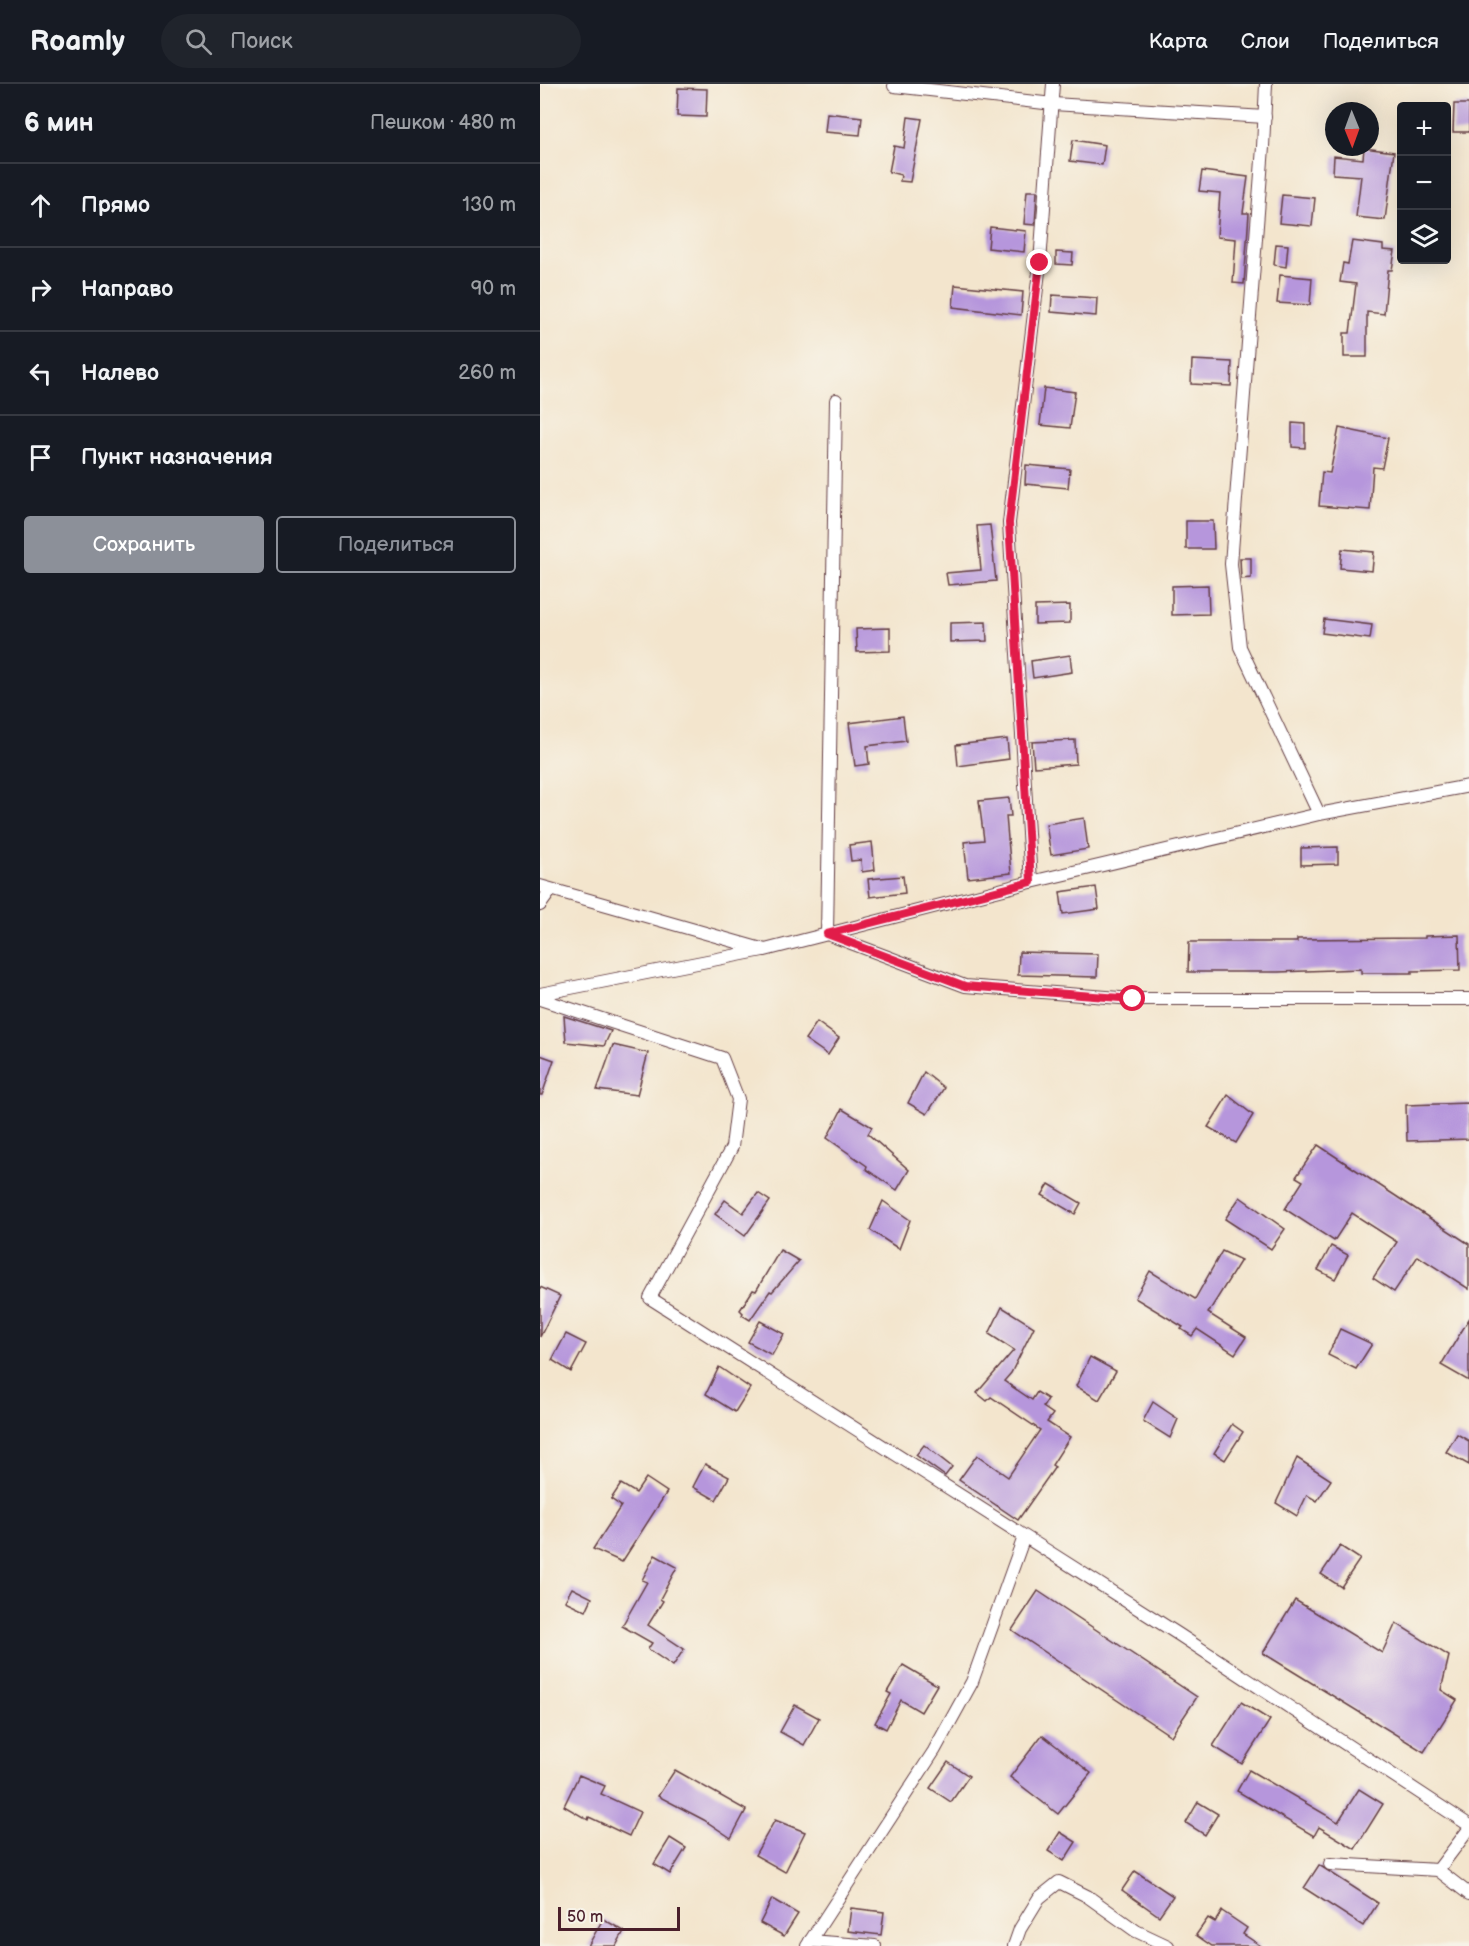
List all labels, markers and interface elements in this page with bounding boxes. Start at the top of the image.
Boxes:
search box [161,14,581,68]
text: Roamly [30,25,125,58]
icon: search [182,25,215,58]
text: Поиск [230,28,293,55]
text: Карта [1149,29,1208,54]
text: Слои [1241,29,1290,54]
text: Поделиться [1323,29,1439,54]
north arrow [1325,102,1379,156]
map controls [1397,102,1451,264]
button: + [1397,102,1451,156]
text: 6 мин [24,108,94,139]
text: Пешком · 480 m [370,111,516,135]
button: − [1397,156,1451,210]
icon: ahead [24,189,57,222]
text: Прямо [81,192,150,219]
text: 130 m [462,193,516,217]
button: layers [1397,210,1451,264]
route end [1026,249,1052,275]
icon: right [24,273,57,306]
text: Направо [81,276,173,303]
text: 90 m [471,277,516,301]
icon: left [24,357,57,390]
text: Налево [81,360,159,387]
text: 260 m [458,361,516,385]
icon: arrive [24,441,57,474]
text: Пункт назначения [81,444,273,471]
button: Сохранить [24,516,264,573]
button: Поделиться [276,516,516,573]
route start [1119,985,1145,1011]
scale bar [558,1904,680,1932]
text: 50 m [567,1908,603,1927]

